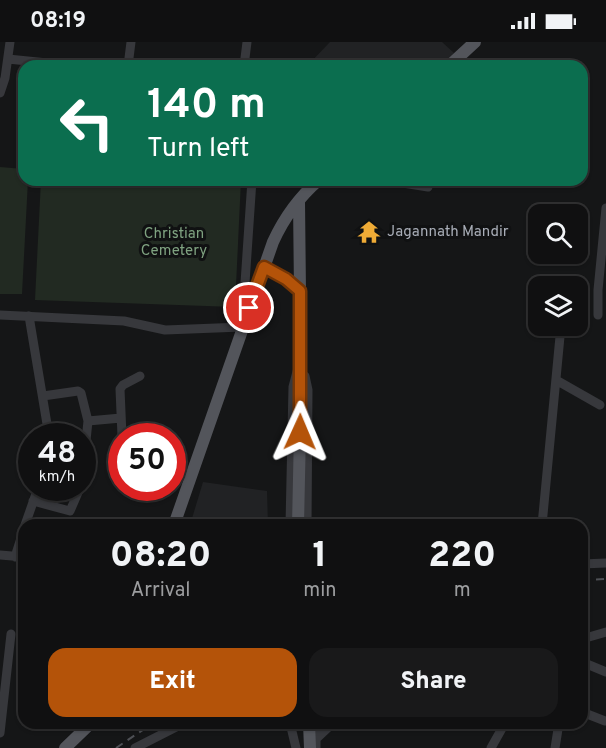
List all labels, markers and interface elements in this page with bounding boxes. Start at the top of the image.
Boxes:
text: 08:19 [30,8,86,35]
text: 140 m [147,80,266,133]
icon: left [48,84,126,162]
text: Turn left [147,132,249,166]
map controls [528,204,588,336]
button: search [528,204,588,264]
temple icon: Jagannath Mandir [356,219,382,245]
place label: Jagannath Mandir [387,223,509,242]
park label: Christian Cemetery [141,225,207,261]
button: layers [528,276,588,336]
pin [223,282,274,333]
icon: arrive [232,291,265,324]
position arrow [268,400,332,464]
speed limit sign: 50 [108,423,186,501]
text: 48 [38,436,76,473]
text: km/h [39,468,75,487]
text: 08:20 [110,534,211,580]
text: 1 [312,534,327,580]
text: 220 [428,534,496,580]
text: Arrival [131,578,190,604]
text: min [303,578,336,604]
text: m [454,578,471,604]
button: Exit [48,648,297,717]
button: Share [309,648,558,717]

